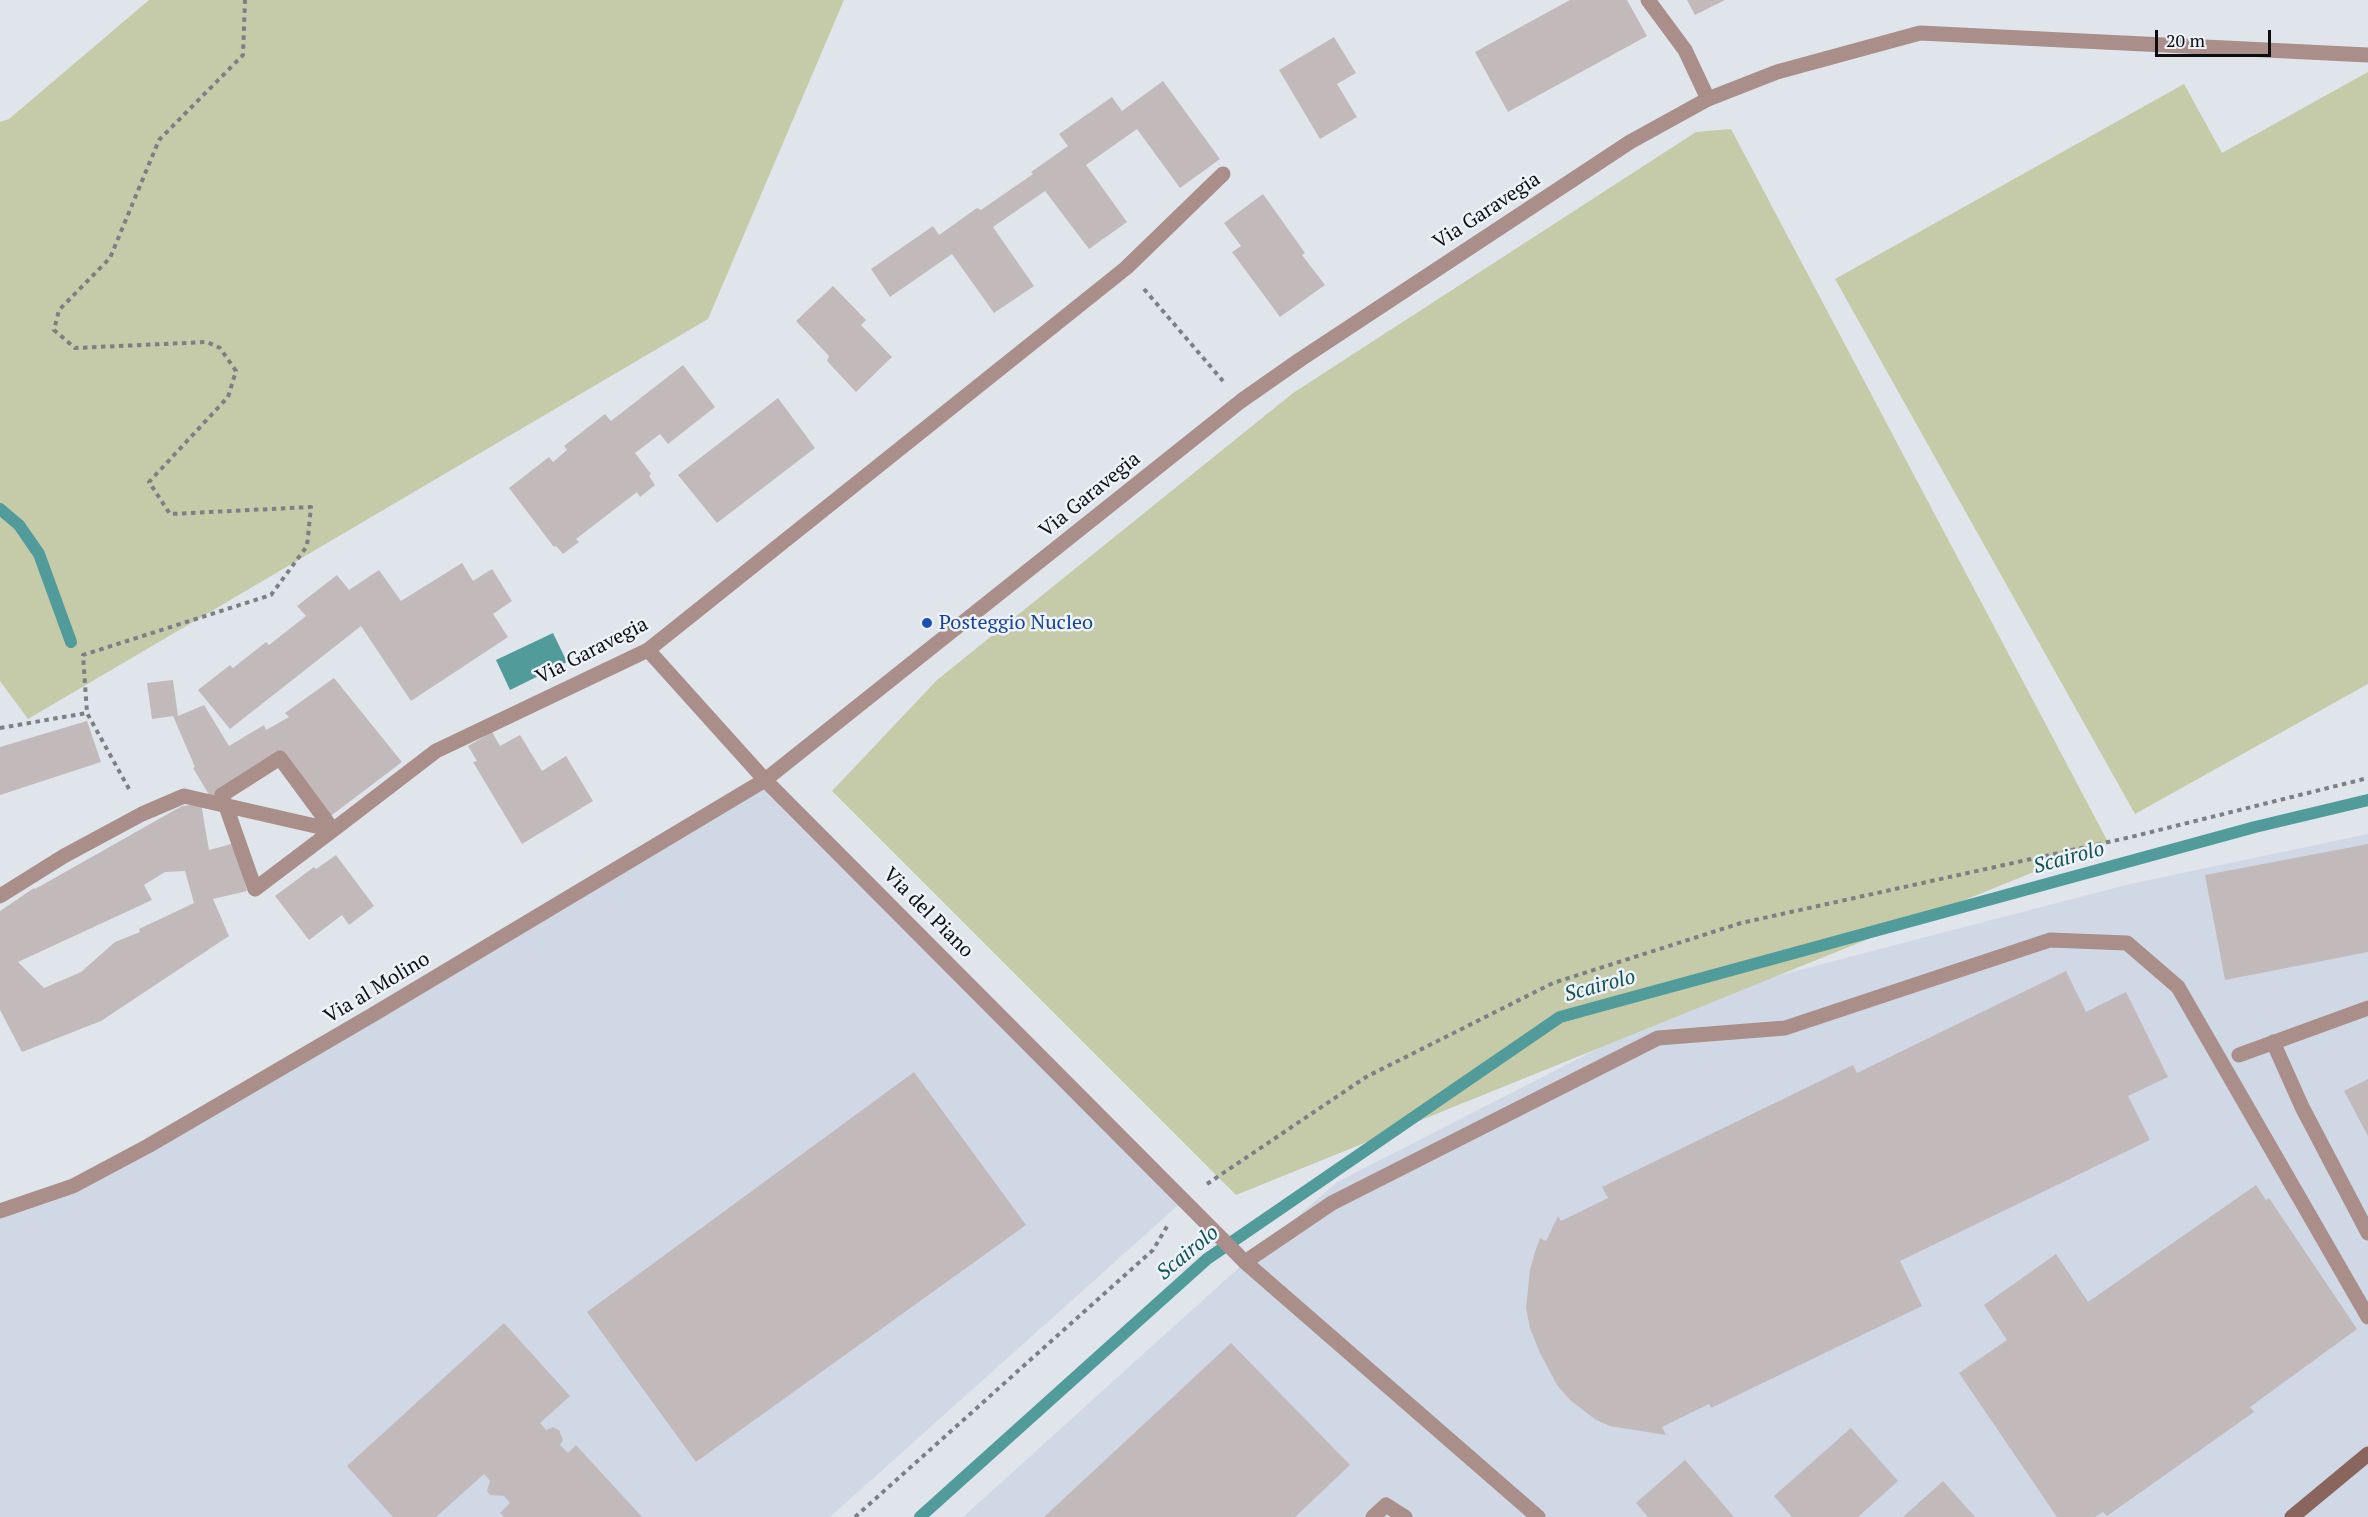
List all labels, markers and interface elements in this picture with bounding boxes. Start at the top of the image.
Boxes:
scale bar [2158,18,2274,56]
text: 20 m [2166,28,2205,52]
street label: Via Garavegia [1429,168,1545,254]
street label: Via Garavegia [1035,447,1145,543]
place label: Posteggio Nucleo [939,611,1093,635]
street label: Via Garavegia [532,612,652,690]
marker: Posteggio Nucleo [920,616,934,630]
water label: Scairolo [2031,836,2107,880]
street label: Via del Piano [878,863,978,963]
street label: Via al Molino [320,947,434,1029]
water label: Scairolo [1562,964,1638,1008]
water label: Scairolo [1152,1220,1224,1286]

